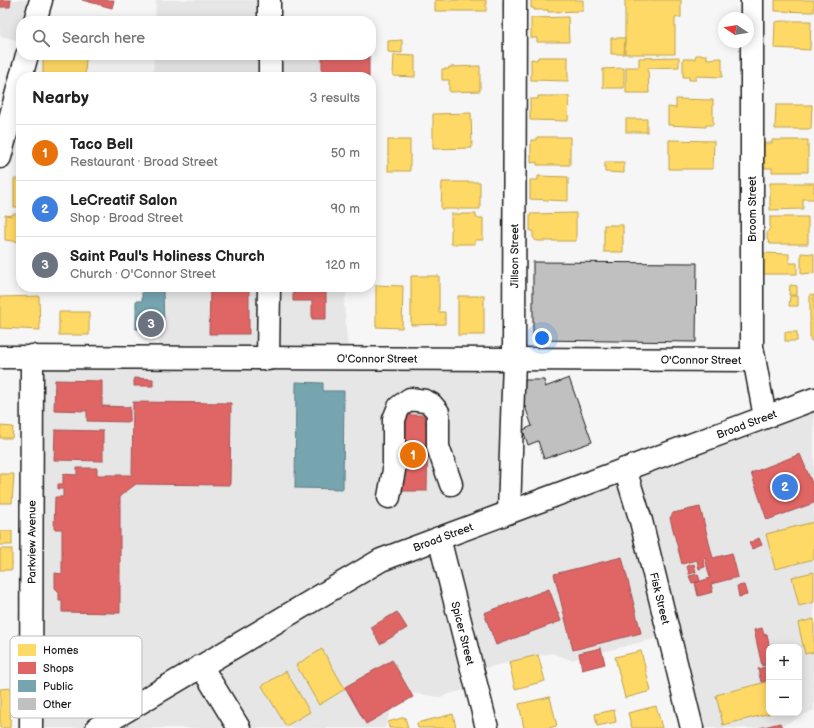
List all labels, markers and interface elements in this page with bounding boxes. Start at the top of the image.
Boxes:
north arrow [718,12,754,48]
search box [16,16,376,60]
icon: search [30,27,52,49]
text: Search here [62,29,145,48]
text: Nearby [32,88,89,108]
text: 3 results [309,90,360,106]
text: Taco Bell [70,135,133,154]
text: 1 [42,145,48,161]
text: 50 m [331,145,360,161]
text: Restaurant · Broad Street [70,154,218,170]
street label: Broom Street [746,175,759,242]
text: LeCreatif Salon [70,191,177,210]
text: 2 [41,201,49,217]
text: 90 m [331,201,360,217]
text: Shop · Broad Street [70,210,183,226]
street label: Jillson Street [508,223,521,288]
text: Saint Paul's Holiness Church [70,247,265,266]
text: 3 [41,257,49,273]
text: 120 m [325,257,360,273]
text: Church · O'Connor Street [70,266,216,282]
pin: 3 [138,309,164,339]
your location [532,328,552,348]
street label: O'Connor Street [337,352,418,366]
street label: O'Connor Street [661,354,742,367]
street label: Broad Street [715,407,779,442]
pin: 1 [400,440,426,470]
pin: 2 [772,472,798,502]
street label: Parkview Avenue [25,500,39,584]
street label: Broad Street [411,520,475,555]
street label: Fisk Street [647,571,672,626]
street label: Spicer Street [448,600,477,667]
legend [10,636,142,718]
text: Homes [43,644,79,657]
map controls [766,644,802,716]
button: + [766,644,802,680]
text: Shops [43,662,74,675]
text: Public [43,680,73,693]
button: − [766,680,802,716]
text: Other [43,698,72,711]

